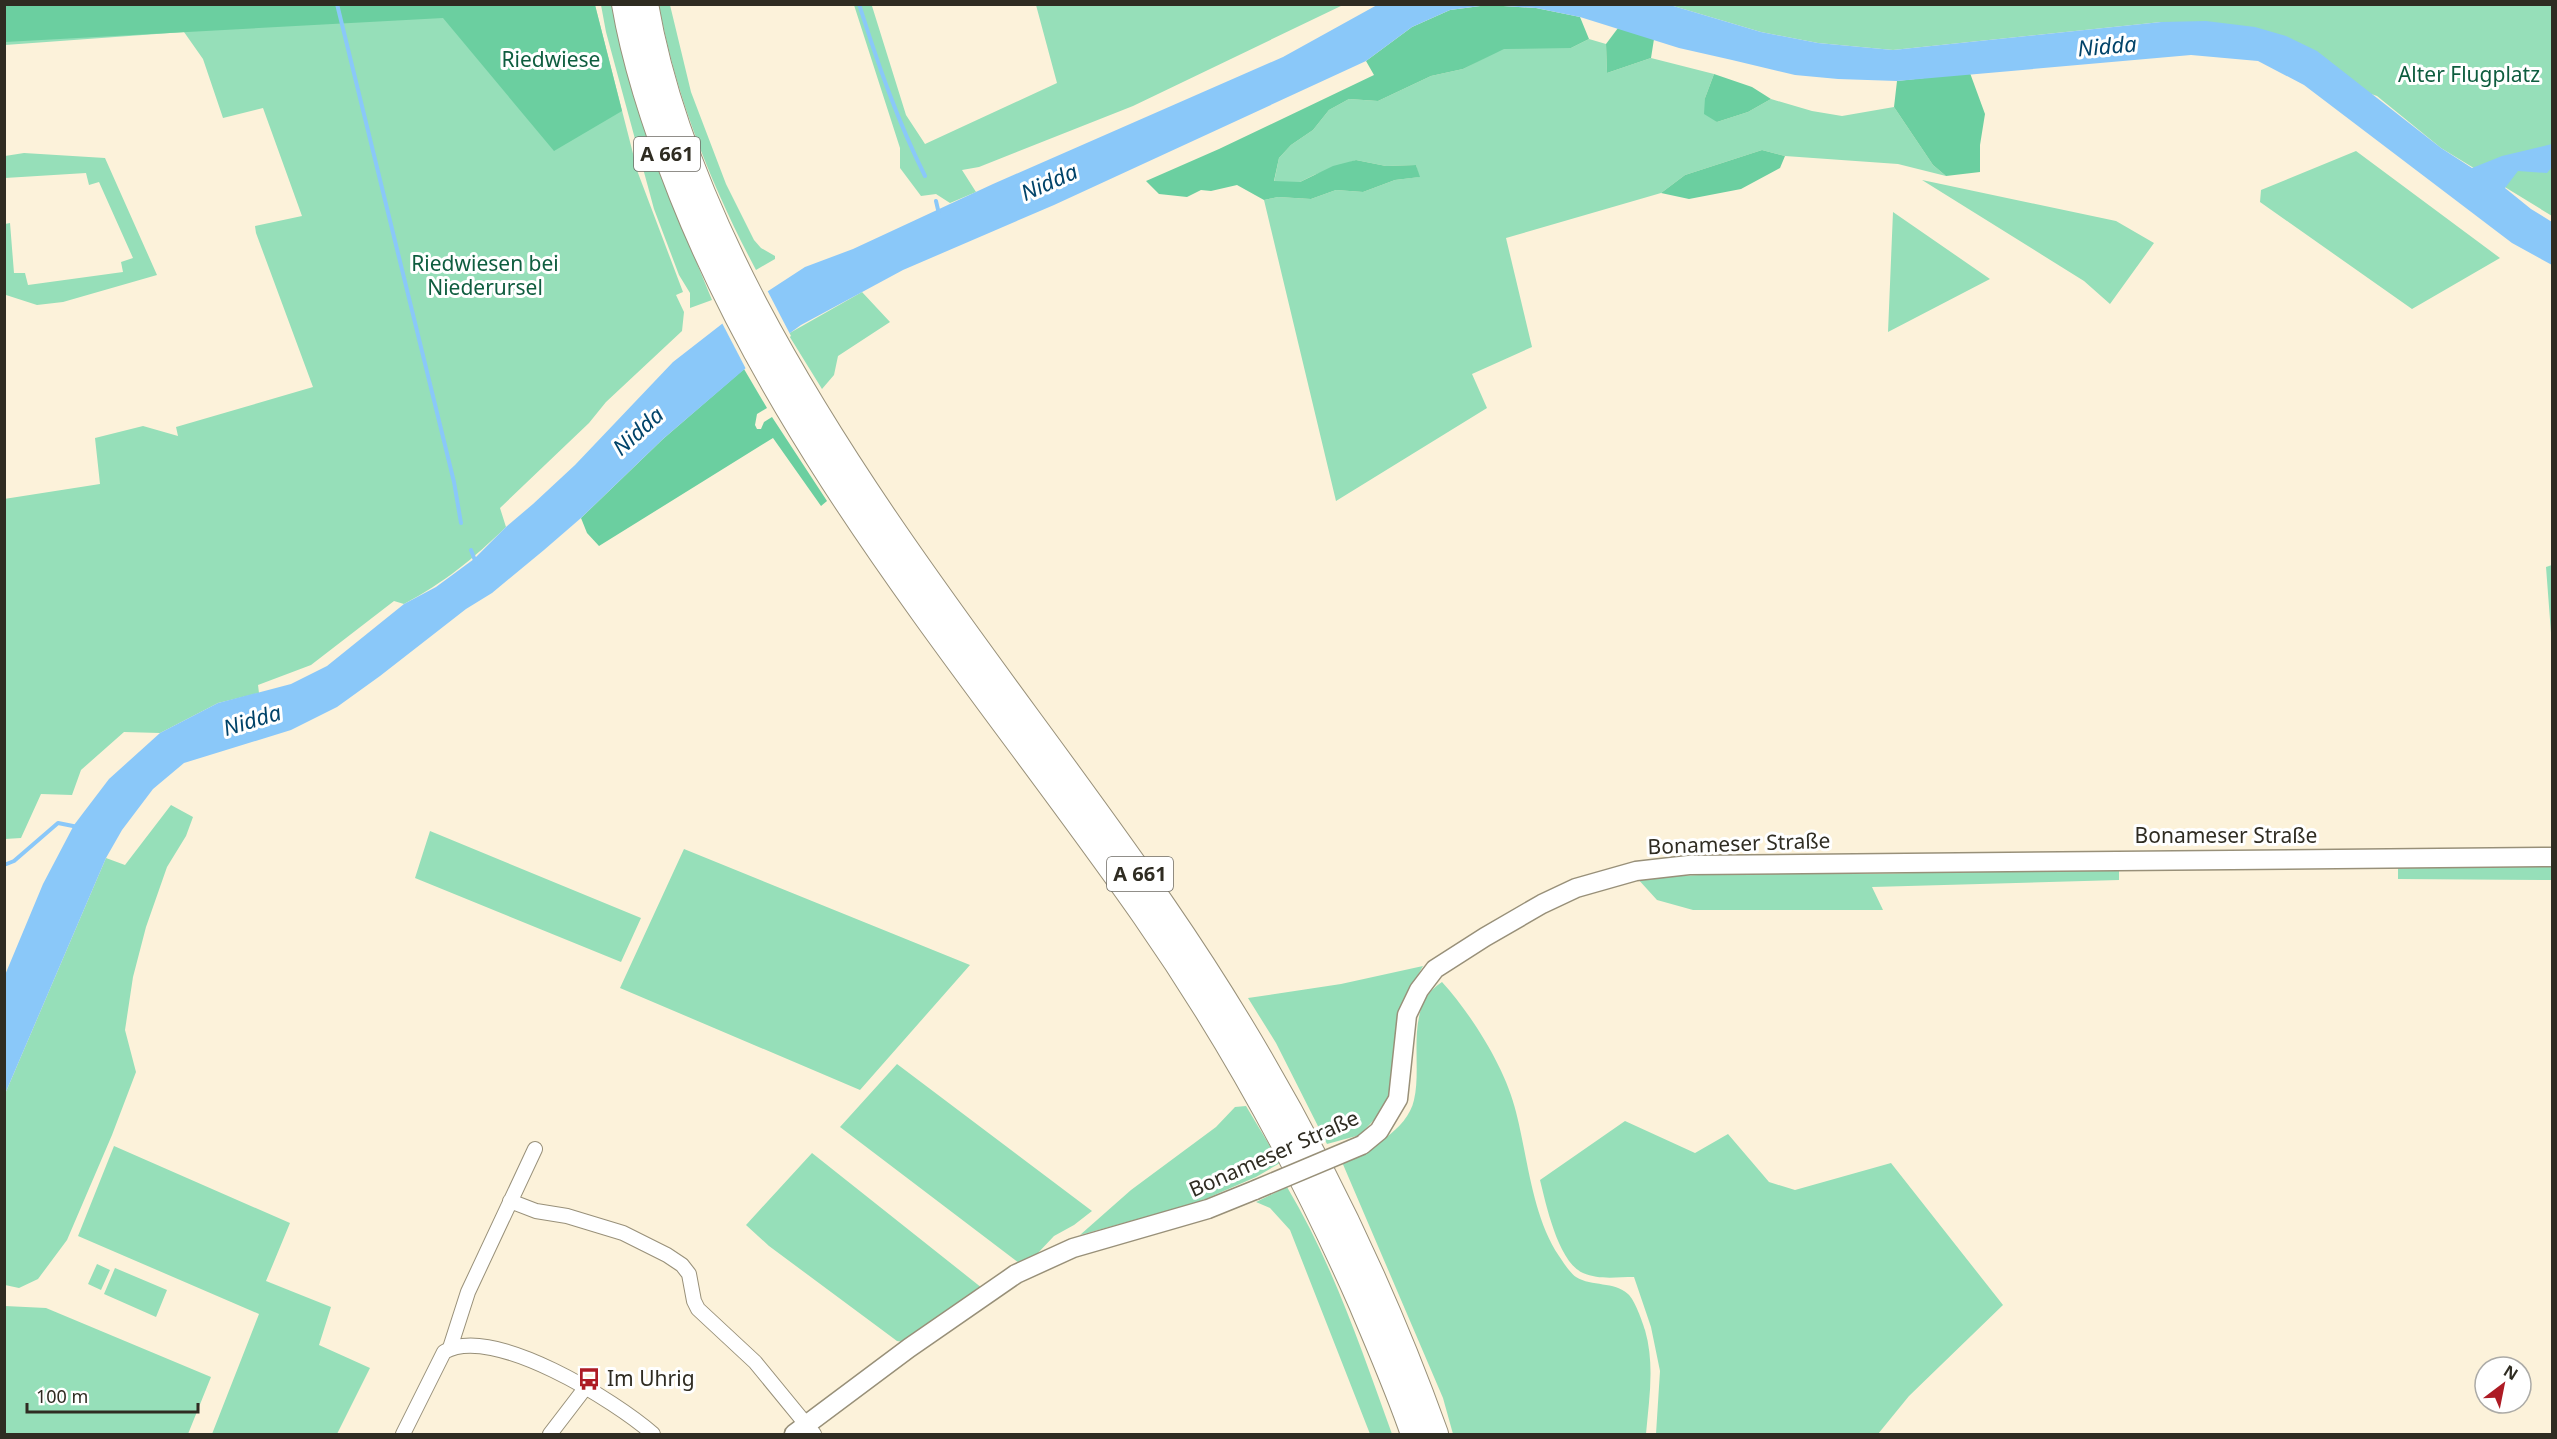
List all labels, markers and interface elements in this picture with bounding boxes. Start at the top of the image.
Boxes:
water label: Nidda [2076,27,2138,63]
park label: Riedwiese [502,45,600,73]
park label: Alter Flugplatz [2398,60,2540,88]
road number: A 661 [634,137,700,171]
water label: Nidda [1015,155,1082,207]
park label: Riedwiesen bei Niederursel [411,249,559,301]
water label: Nidda [605,399,670,461]
water label: Nidda [219,696,285,742]
street label: Bonameser Straße [2135,821,2317,849]
street label: Bonameser Straße [1647,826,1831,860]
road number: A 661 [1107,857,1173,891]
street label: Bonameser Straße [1184,1103,1363,1203]
north arrow [2473,1355,2533,1415]
text: N [2500,1360,2522,1385]
place label: Im Uhrig [607,1364,695,1392]
bus stop icon: Im Uhrig [576,1366,602,1392]
scale bar [27,1376,198,1414]
text: 100 m [36,1384,88,1408]

